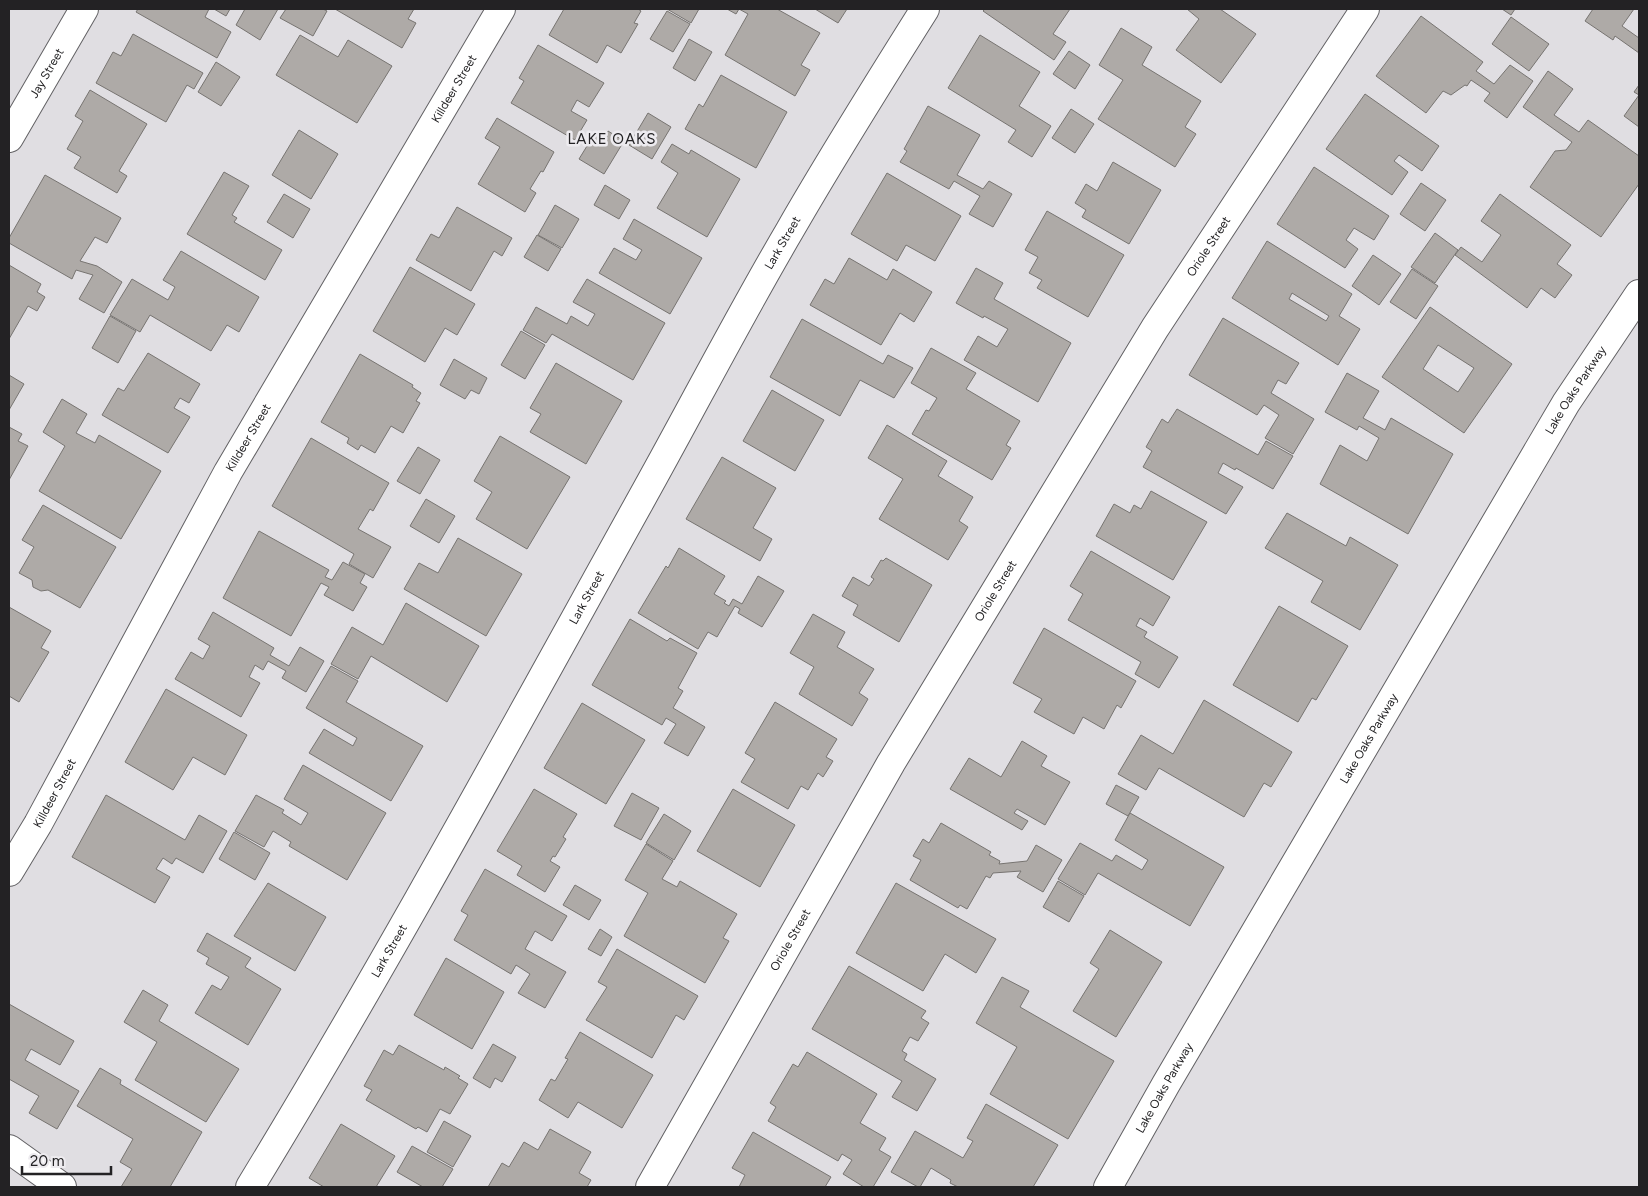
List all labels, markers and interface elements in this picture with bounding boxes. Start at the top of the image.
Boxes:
street label: Jay Street [27,45,67,101]
street label: Killdeer Street [429,52,480,125]
district label: LAKE OAKS [568,130,656,148]
street label: Lark Street [762,214,804,272]
street label: Oriole Street [1184,214,1234,279]
street label: Lake Oaks Parkway [1542,343,1609,437]
street label: Killdeer Street [223,401,274,474]
street label: Oriole Street [972,557,1020,624]
street label: Lark Street [566,568,607,627]
street label: Lake Oaks Parkway [1337,690,1401,786]
street label: Killdeer Street [30,756,79,830]
street label: Oriole Street [767,906,814,974]
street label: Lark Street [368,922,410,980]
street label: Lake Oaks Parkway [1133,1040,1196,1135]
scale bar [22,1144,111,1176]
text: 20 m [30,1152,64,1170]

